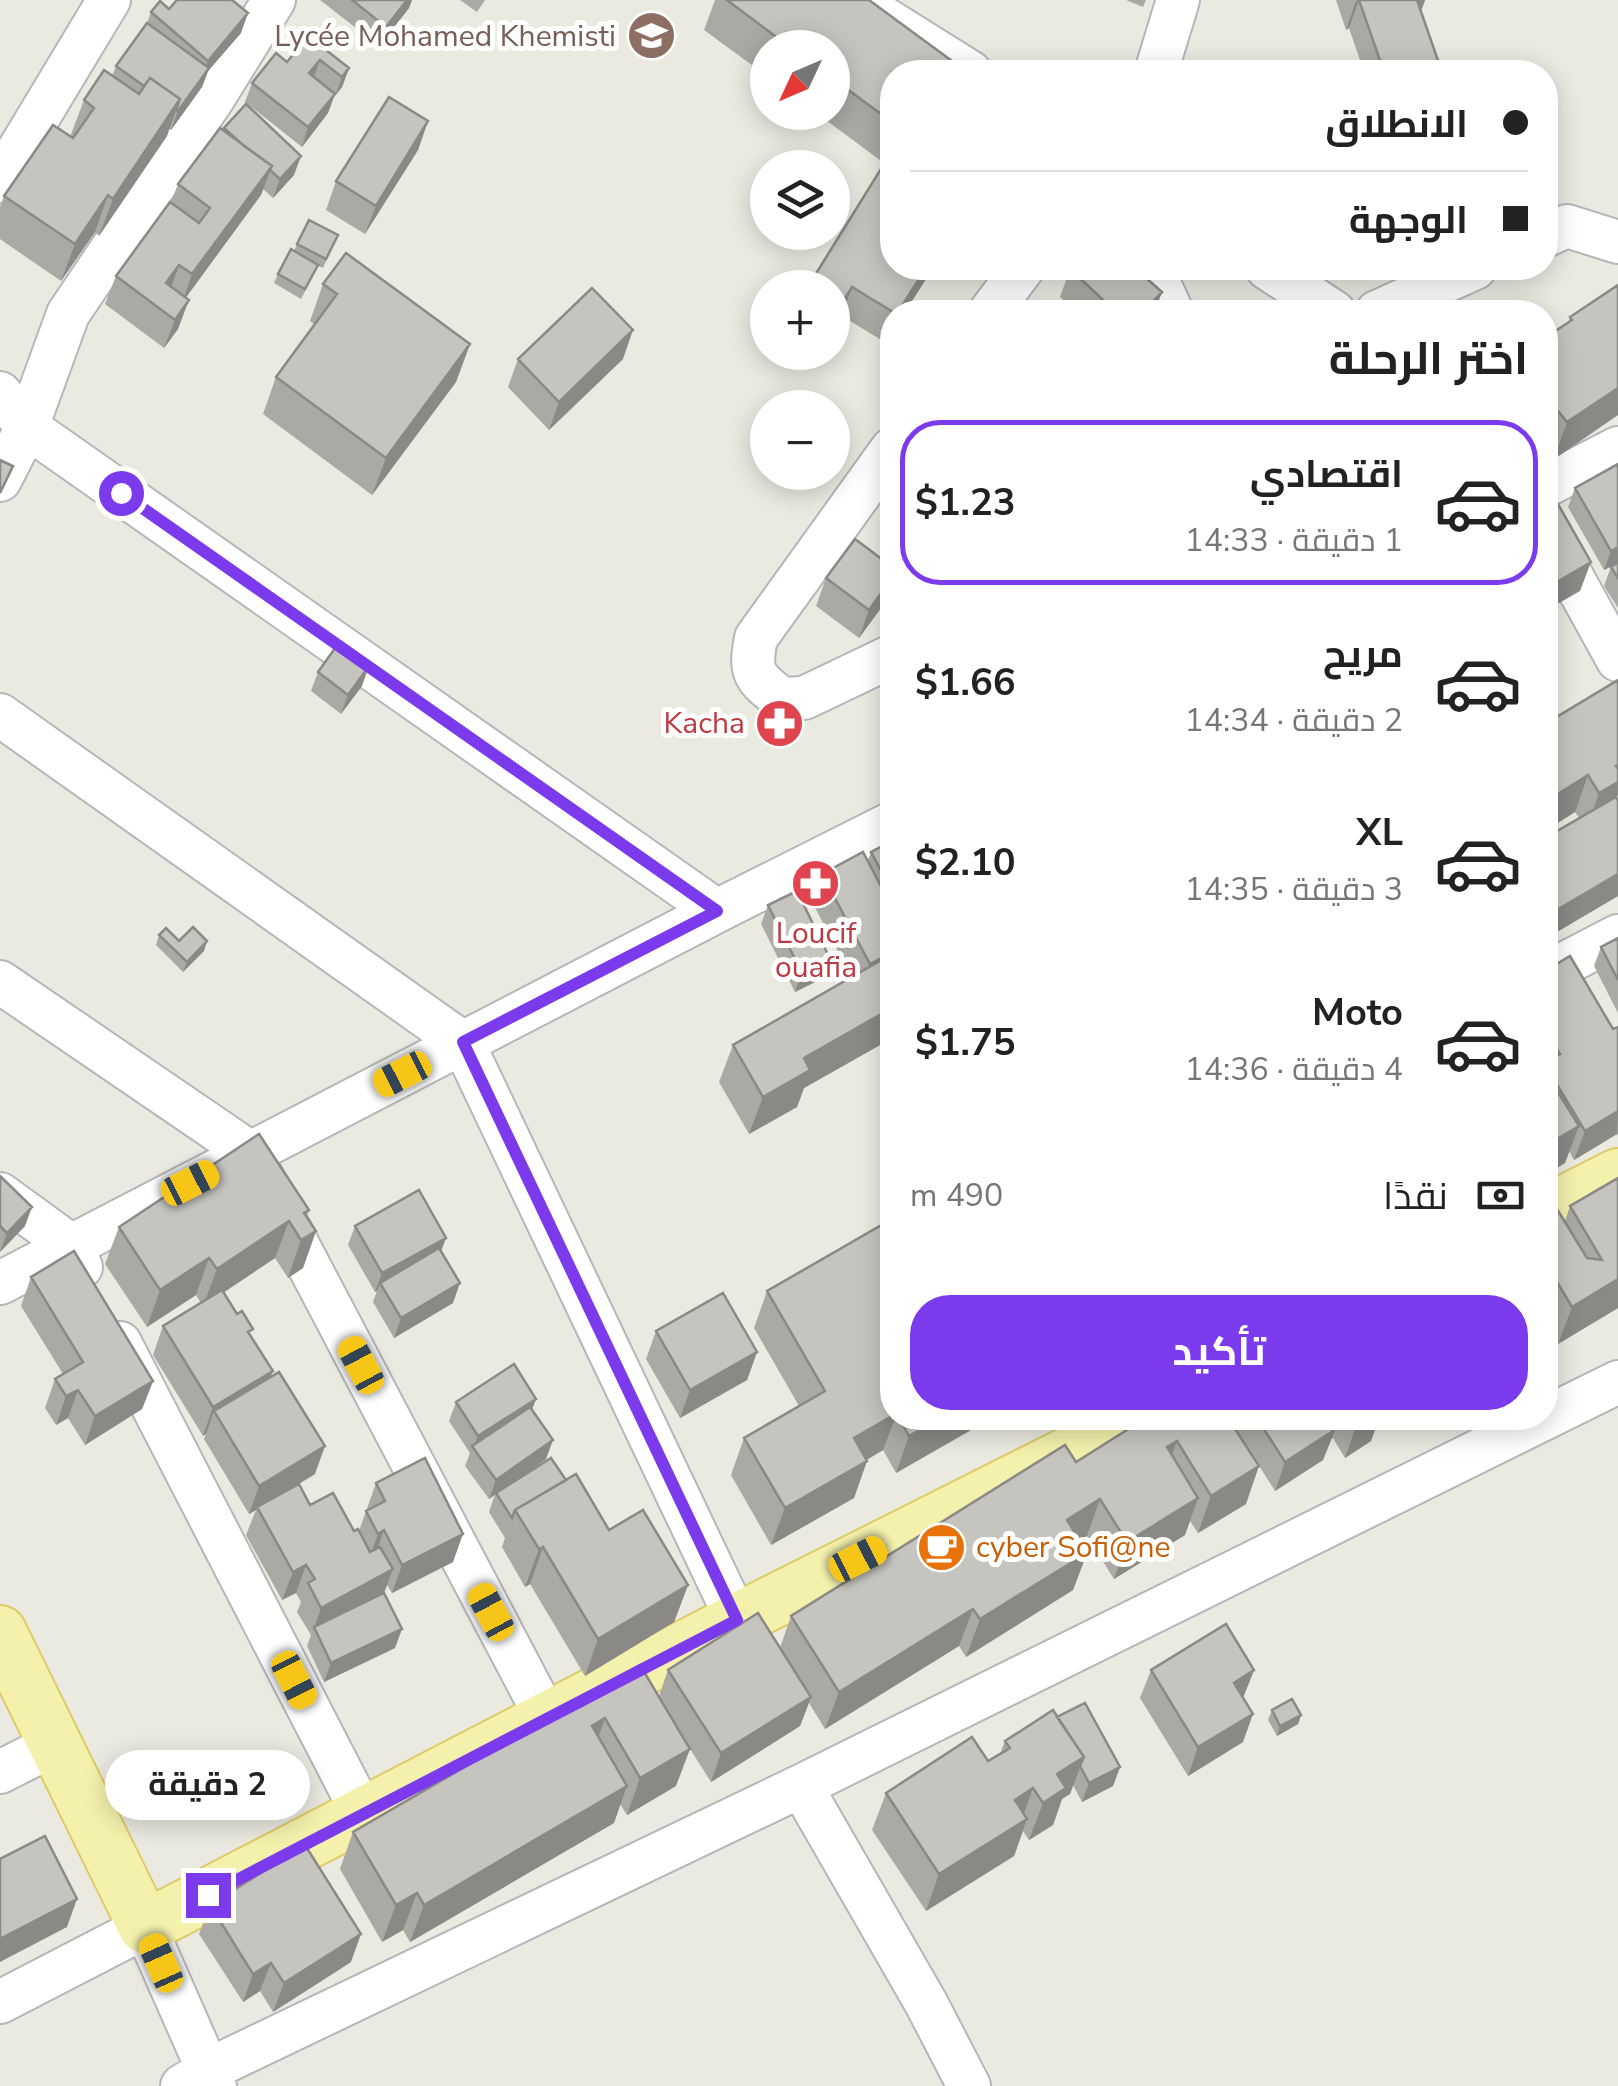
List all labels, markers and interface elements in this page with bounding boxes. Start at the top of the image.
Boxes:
school or university icon: Lycée Mohamed Khemisti [625,10,677,62]
place label: Lycée Mohamed Khemisti [274,16,616,57]
north arrow [750,30,850,130]
map controls [750,30,850,490]
text: الانطلاق [1325,99,1468,150]
button: layers [750,150,850,250]
text: الوجهة [1349,195,1468,246]
button: + [750,270,850,370]
text: اختر الرحلة [1329,329,1528,390]
button: − [750,390,850,490]
text: اقتصادي [1250,449,1403,500]
icon: car [1433,458,1523,548]
route start [99,471,144,516]
text: $1.23 [915,477,1016,528]
text: 1 دقيقة · 14:33 [1184,519,1403,562]
text: مريح [1323,629,1403,680]
icon: car [1433,638,1523,728]
text: $1.66 [915,657,1016,708]
pharmacy icon: Kacha [754,697,806,749]
text: 2 دقيقة · 14:34 [1184,699,1403,742]
place label: Kacha [664,703,745,744]
text: XL [1356,807,1403,858]
icon: car [1433,818,1523,908]
text: $2.10 [915,837,1016,888]
pharmacy icon: Loucif ouafia [790,858,842,910]
text: 3 دقيقة · 14:35 [1184,868,1403,911]
place label: Loucif ouafia [775,913,857,988]
text: Moto [1312,987,1403,1038]
icon: car [1433,998,1523,1088]
text: $1.75 [915,1017,1016,1068]
car [368,1047,436,1101]
text: 4 دقيقة · 14:36 [1184,1048,1403,1091]
car [156,1156,224,1210]
icon: cash [1473,1168,1528,1223]
text: نقدًا [1383,1171,1448,1222]
text: 490 m [910,1174,1003,1217]
button: تأكيد [910,1295,1528,1410]
car [334,1331,388,1399]
cafe icon: cyber Sofi@ne [915,1521,967,1573]
place label: cyber Sofi@ne [976,1527,1170,1568]
car [824,1532,892,1586]
car [464,1578,518,1646]
car [267,1646,321,1714]
callout: 2 دقيقة [106,1750,310,1820]
text: 2 دقيقة [148,1763,267,1806]
route end [186,1873,231,1918]
car [135,1929,187,1997]

